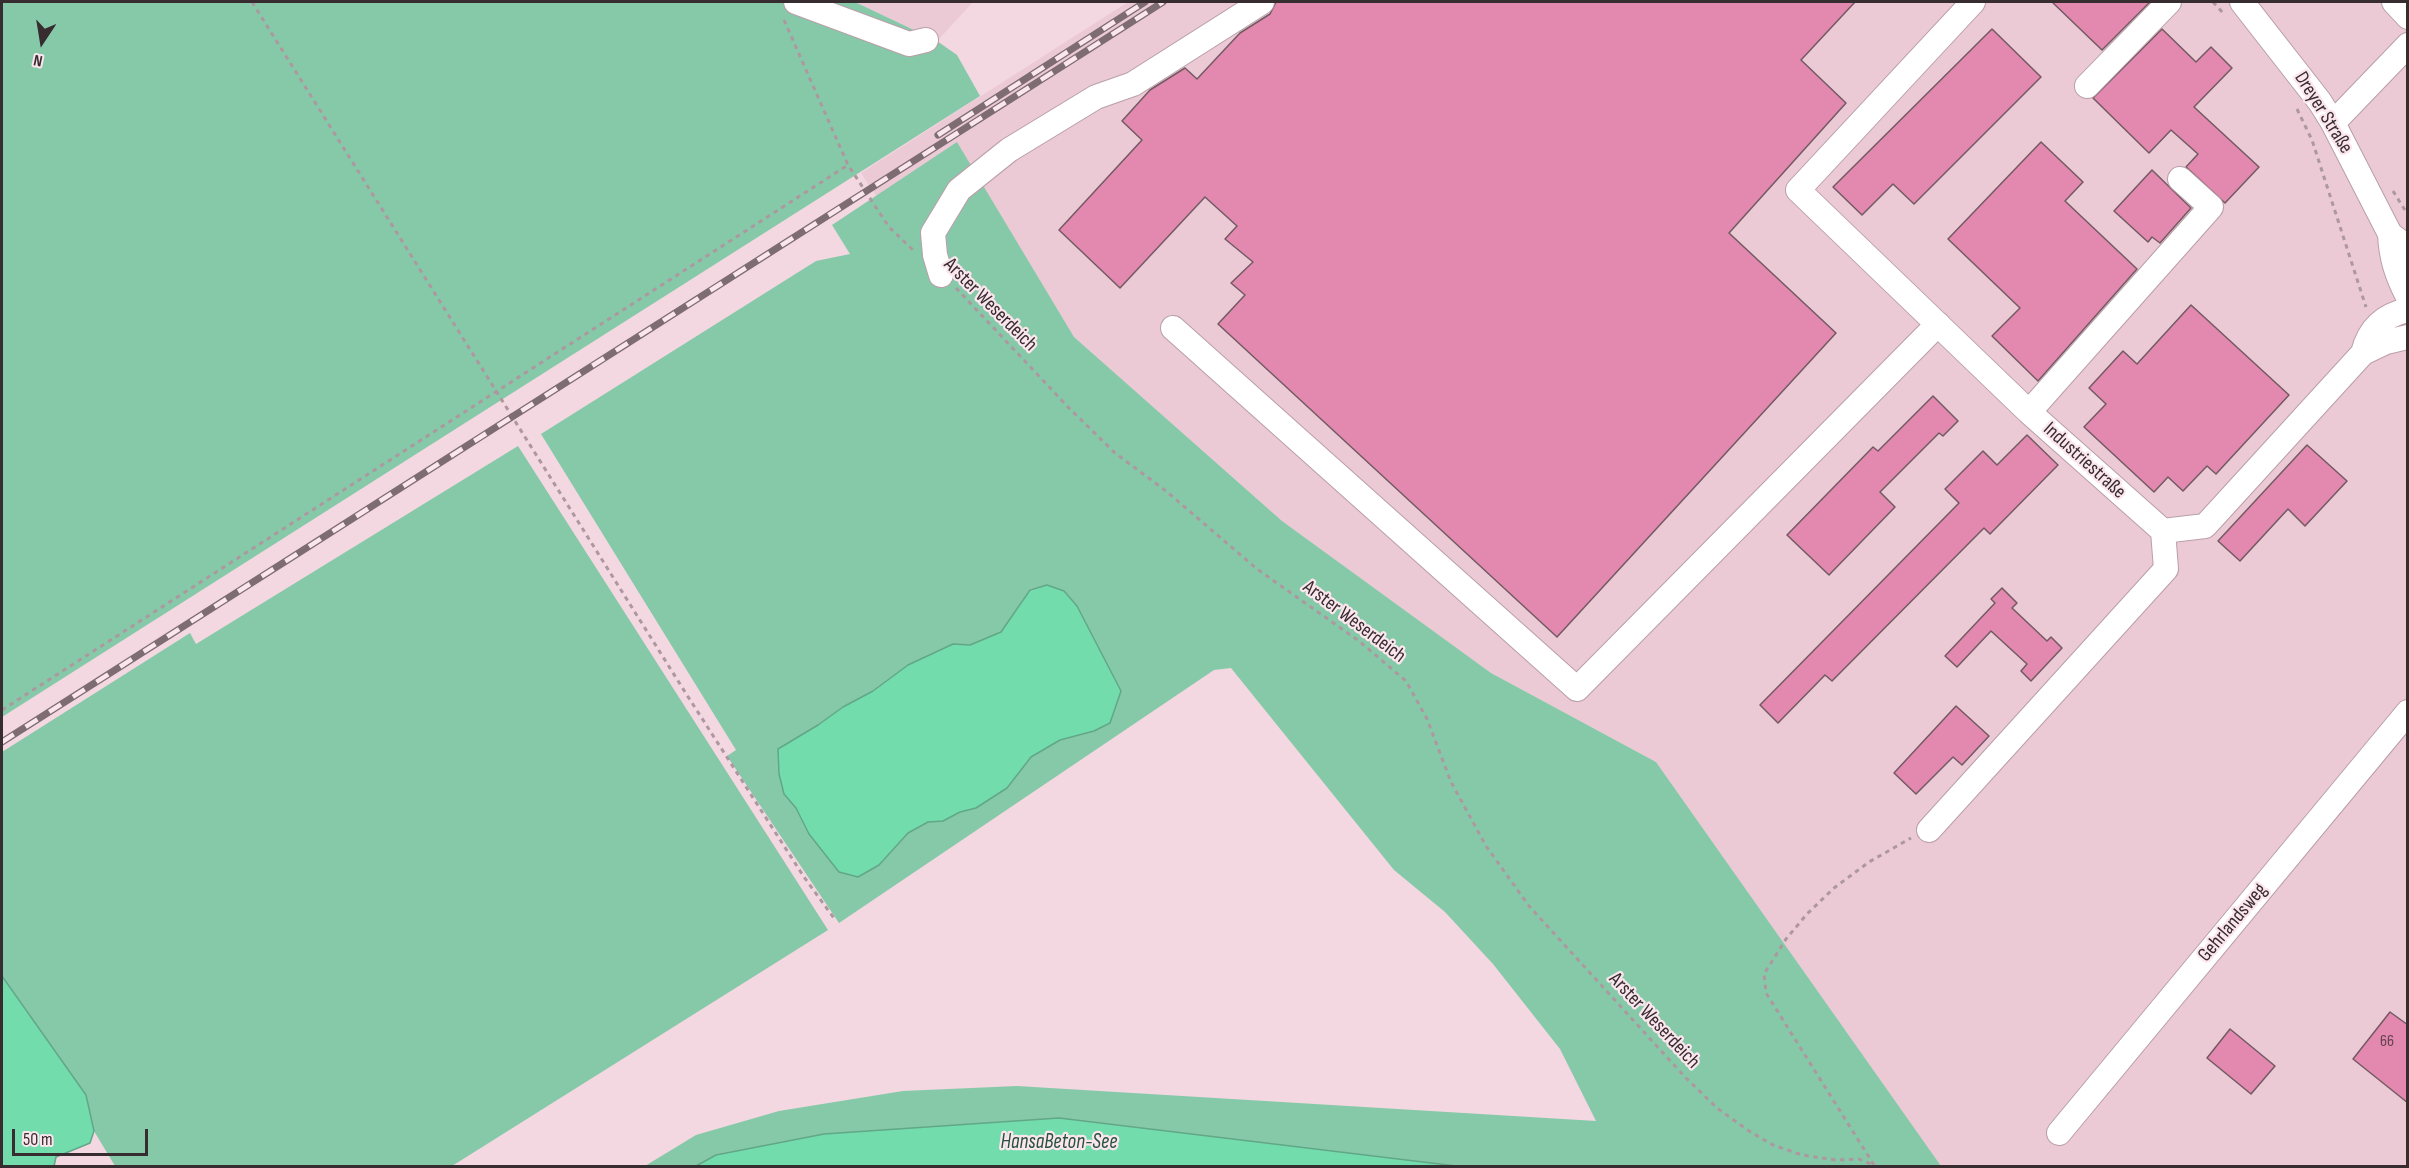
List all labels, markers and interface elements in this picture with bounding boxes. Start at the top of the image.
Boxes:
north arrow [12,12,72,72]
text: N [32,50,44,70]
street label: Dreyer Straße [2288,68,2358,158]
street label: Arster Weserdeich [938,253,1042,357]
street label: Industriestraße [2038,418,2130,504]
street label: Arster Weserdeich [1298,576,1410,668]
street label: Gehrlandsweg [2193,879,2273,967]
street label: Arster Weserdeich [1603,968,1705,1074]
house number: 66 [2380,1032,2394,1052]
scale bar [15,1117,152,1155]
text: 50 m [23,1129,53,1150]
water label: HansaBeton-See [1001,1130,1117,1156]

